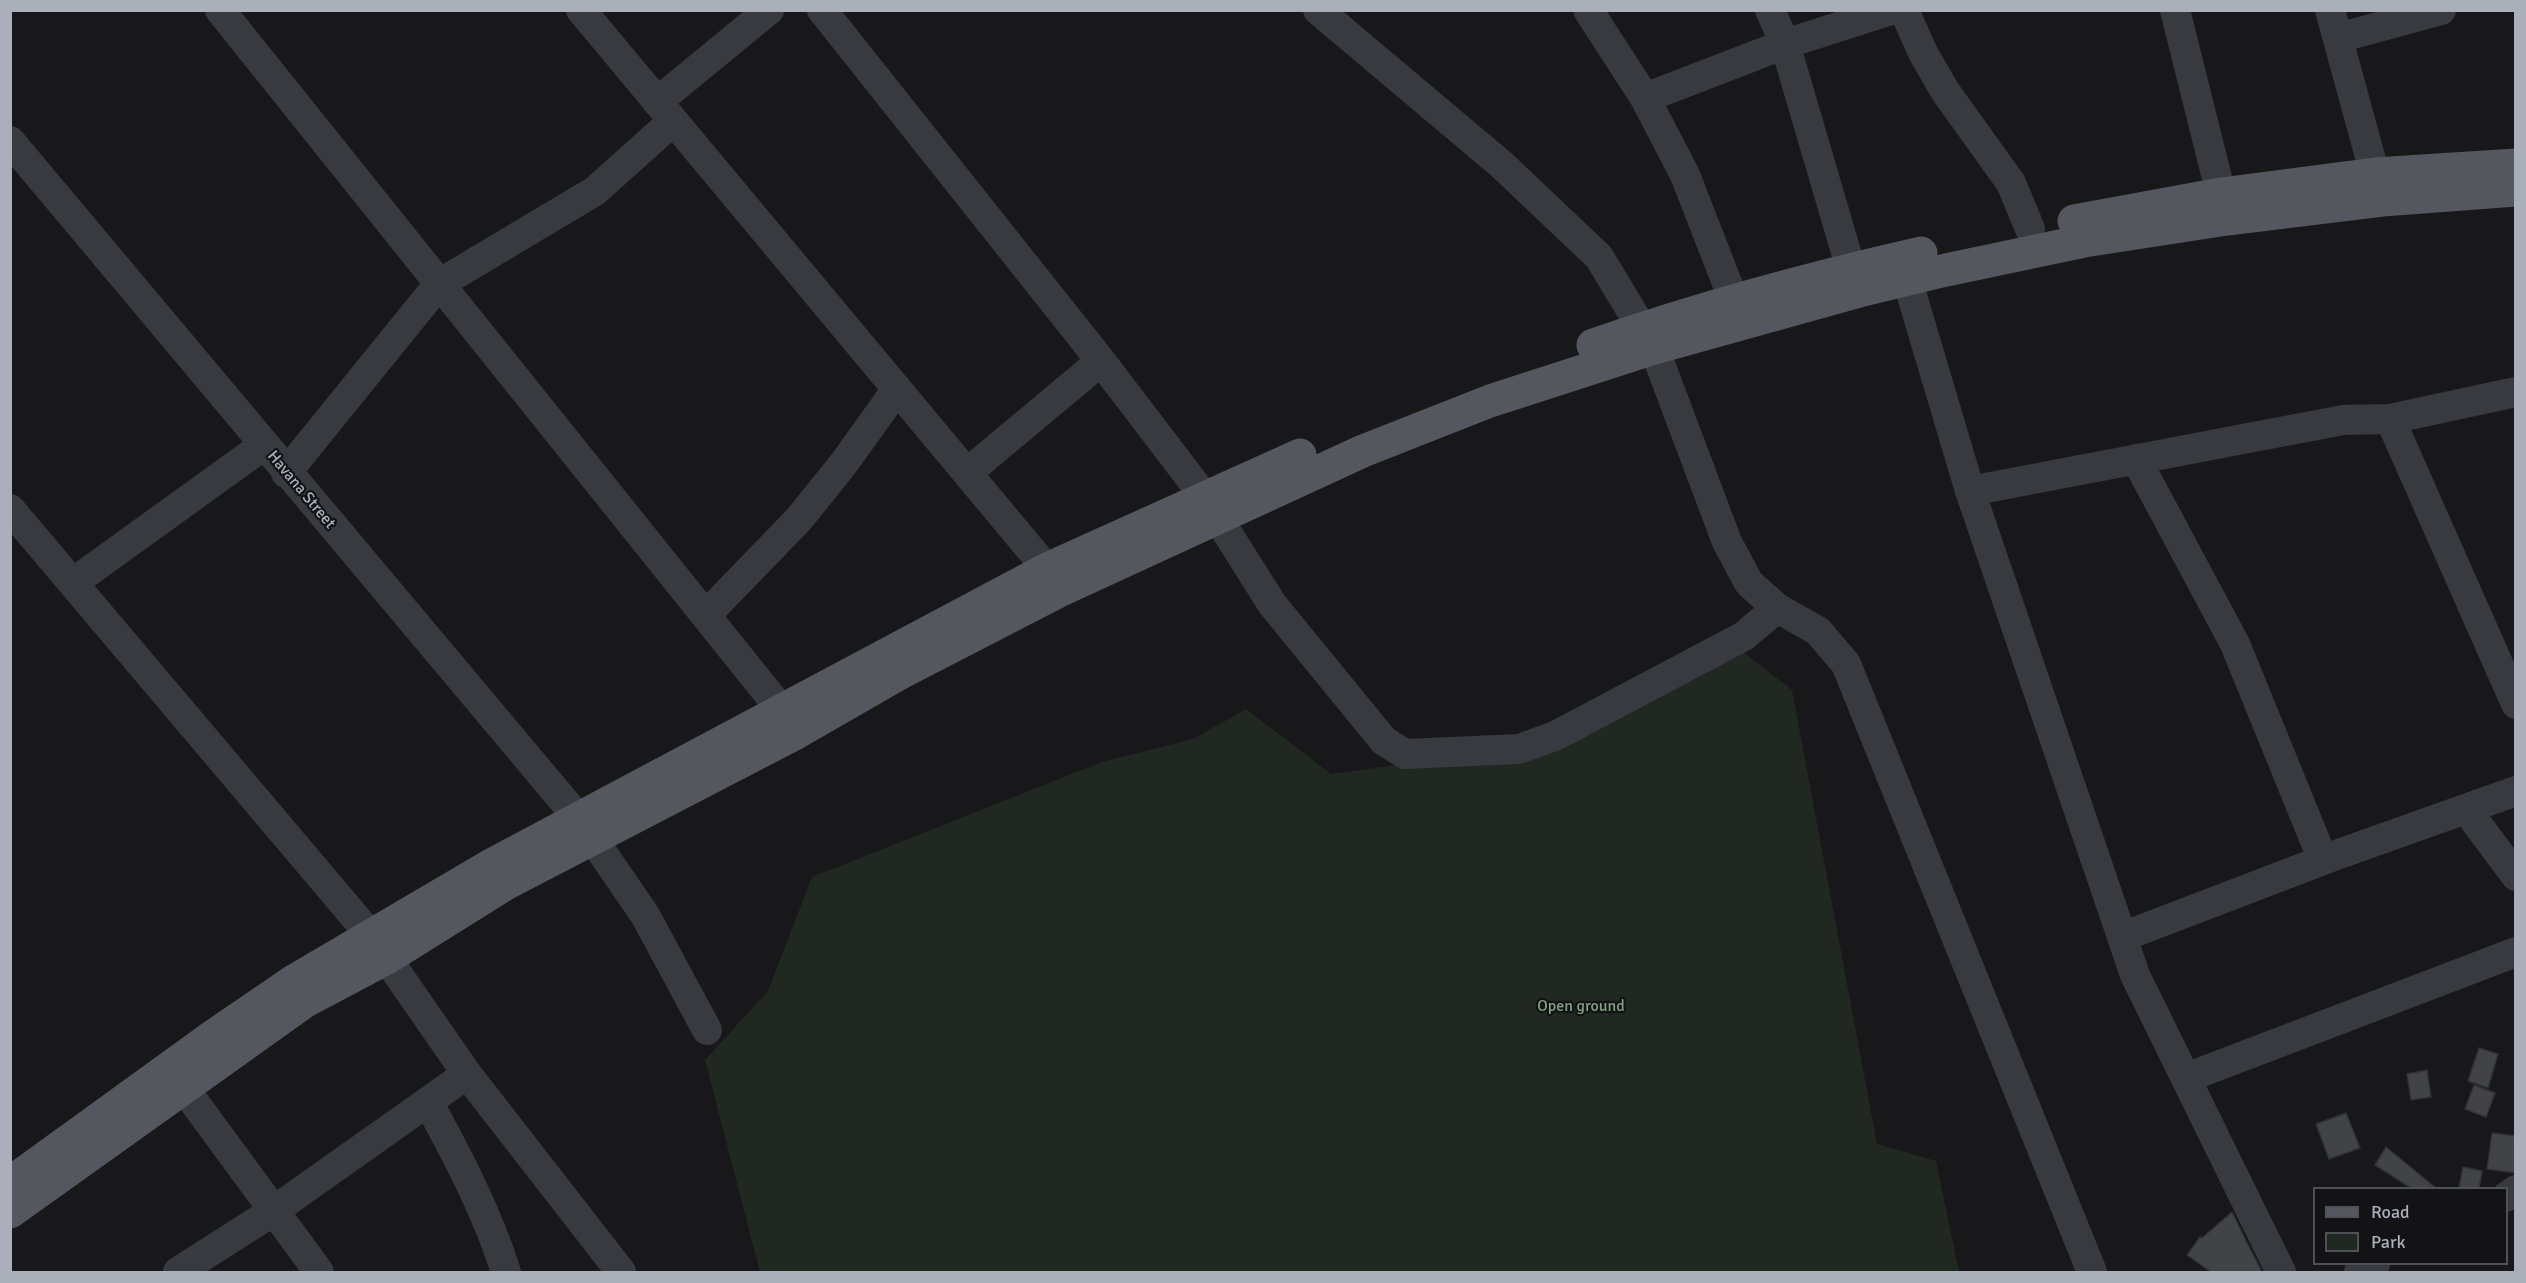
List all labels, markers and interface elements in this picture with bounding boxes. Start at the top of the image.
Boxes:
street label: Havana Street [263,447,339,533]
park label: Open ground [1537,997,1625,1017]
legend [2313,1187,2508,1265]
text: Road [2371,1201,2410,1223]
text: Park [2371,1231,2406,1253]

